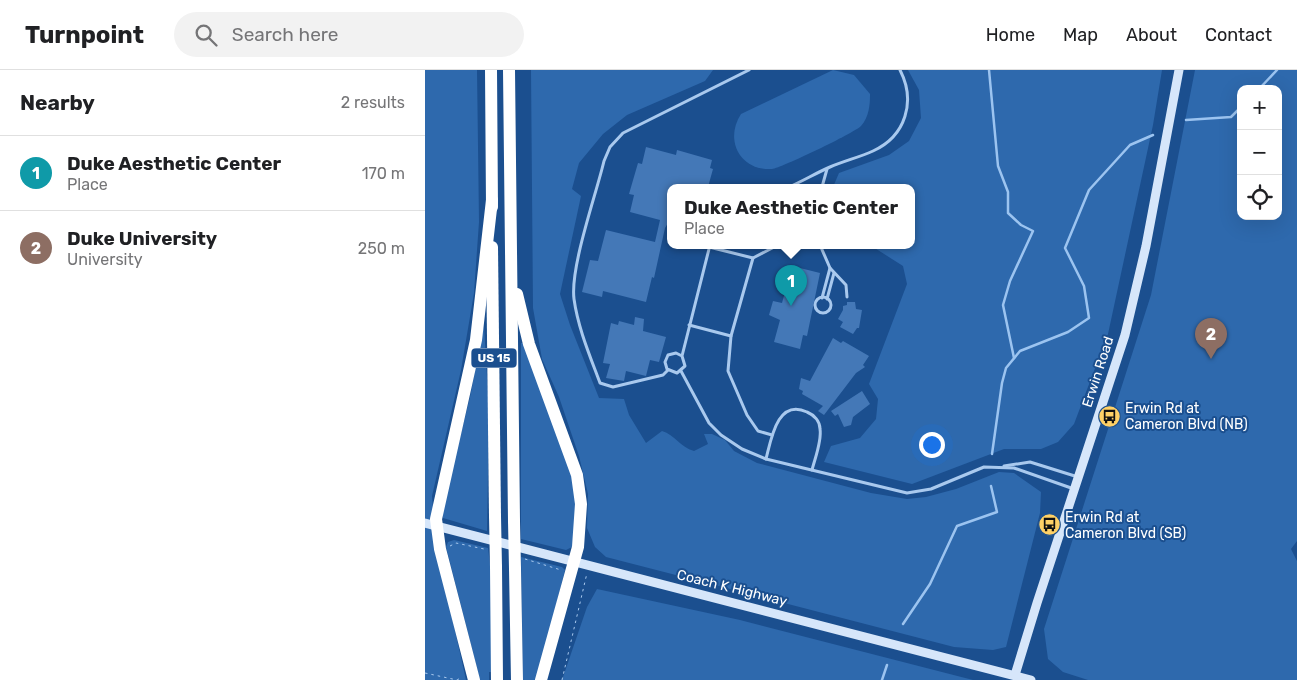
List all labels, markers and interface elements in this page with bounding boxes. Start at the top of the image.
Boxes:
search box [174,12,524,57]
text: Turnpoint [25,21,144,49]
icon: search [192,21,220,49]
text: Search here [232,23,338,46]
text: Home [986,24,1035,46]
text: Map [1063,24,1098,46]
text: About [1126,24,1177,46]
text: Contact [1205,24,1272,46]
map controls [1237,85,1282,220]
button: + [1237,85,1282,130]
text: Nearby [20,90,95,115]
text: 2 results [341,93,405,112]
button: − [1237,130,1282,175]
text: Duke Aesthetic Center [67,152,281,175]
text: 1 [32,164,40,183]
text: 170 m [362,164,405,183]
text: Place [67,175,108,194]
button: locate [1237,175,1282,220]
popup [667,184,915,249]
text: Duke Aesthetic Center [684,196,898,219]
text: Place [684,219,725,238]
text: Duke University [67,227,217,250]
text: 2 [31,239,41,258]
text: 250 m [358,239,405,258]
text: University [67,250,143,269]
pin: 1 [775,265,807,306]
pin: 2 [1195,318,1227,359]
street label: Erwin Road [1079,334,1117,410]
road number: US 15 [471,348,517,368]
place label: Erwin Rd at Cameron Blvd (NB) [1125,400,1248,433]
bus stop icon: Erwin Rd at Cameron Blvd (NB) [1097,404,1121,428]
your location [919,432,945,458]
place label: Erwin Rd at Cameron Blvd (SB) [1065,509,1186,542]
bus stop icon: Erwin Rd at Cameron Blvd (SB) [1037,513,1061,537]
street label: Coach K Highway [675,566,789,610]

